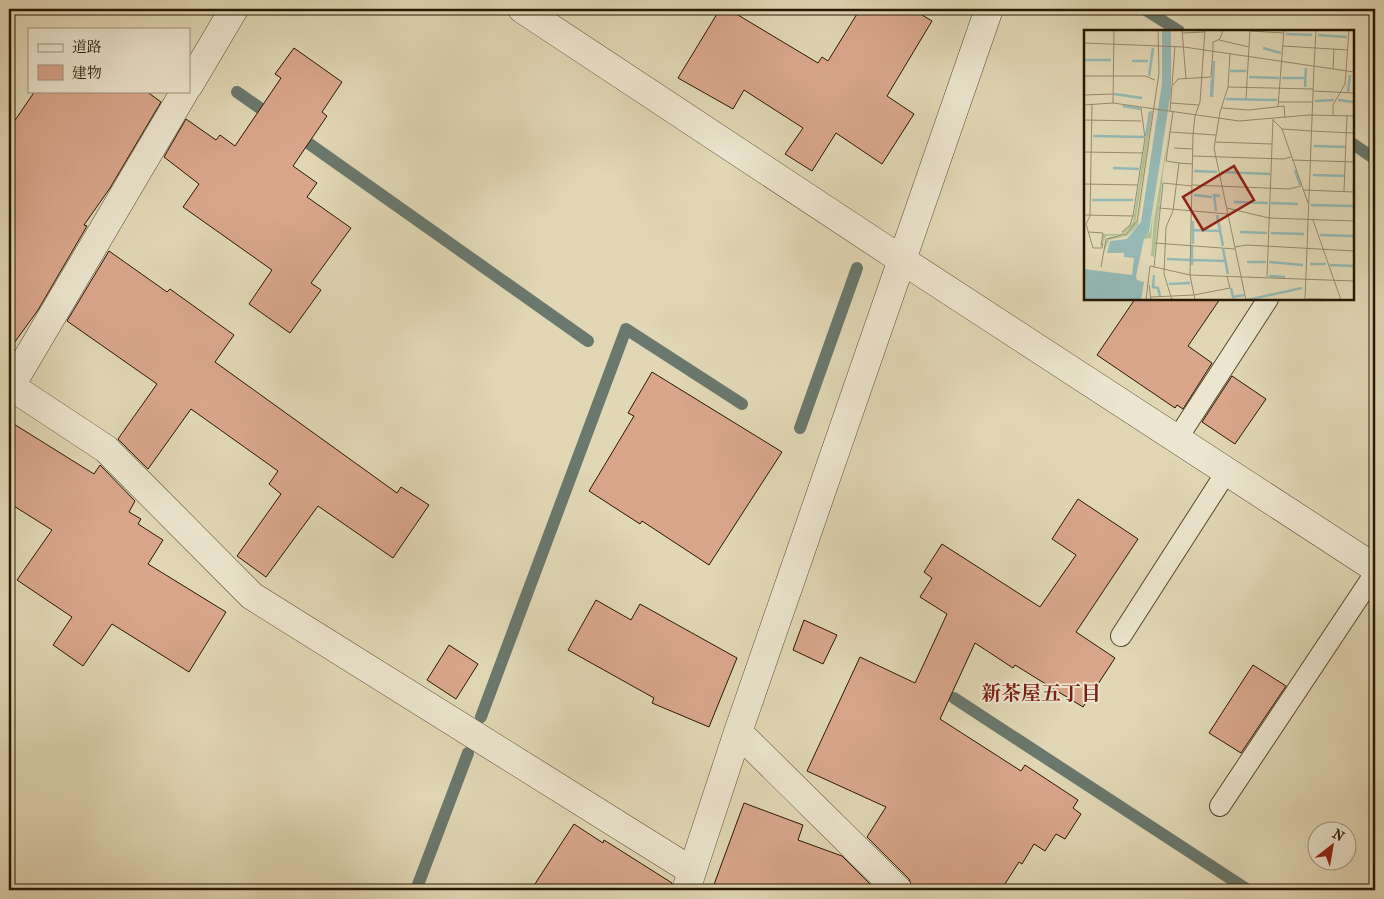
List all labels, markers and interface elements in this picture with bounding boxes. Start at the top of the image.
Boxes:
legend [28,28,190,92]
inset map [1084,30,1354,300]
text: 道路 [72,38,102,56]
text: 建物 [72,64,102,82]
district label: 新茶屋五丁目 [981,682,1101,705]
north arrow [1306,822,1356,872]
text: N [1330,825,1348,846]

